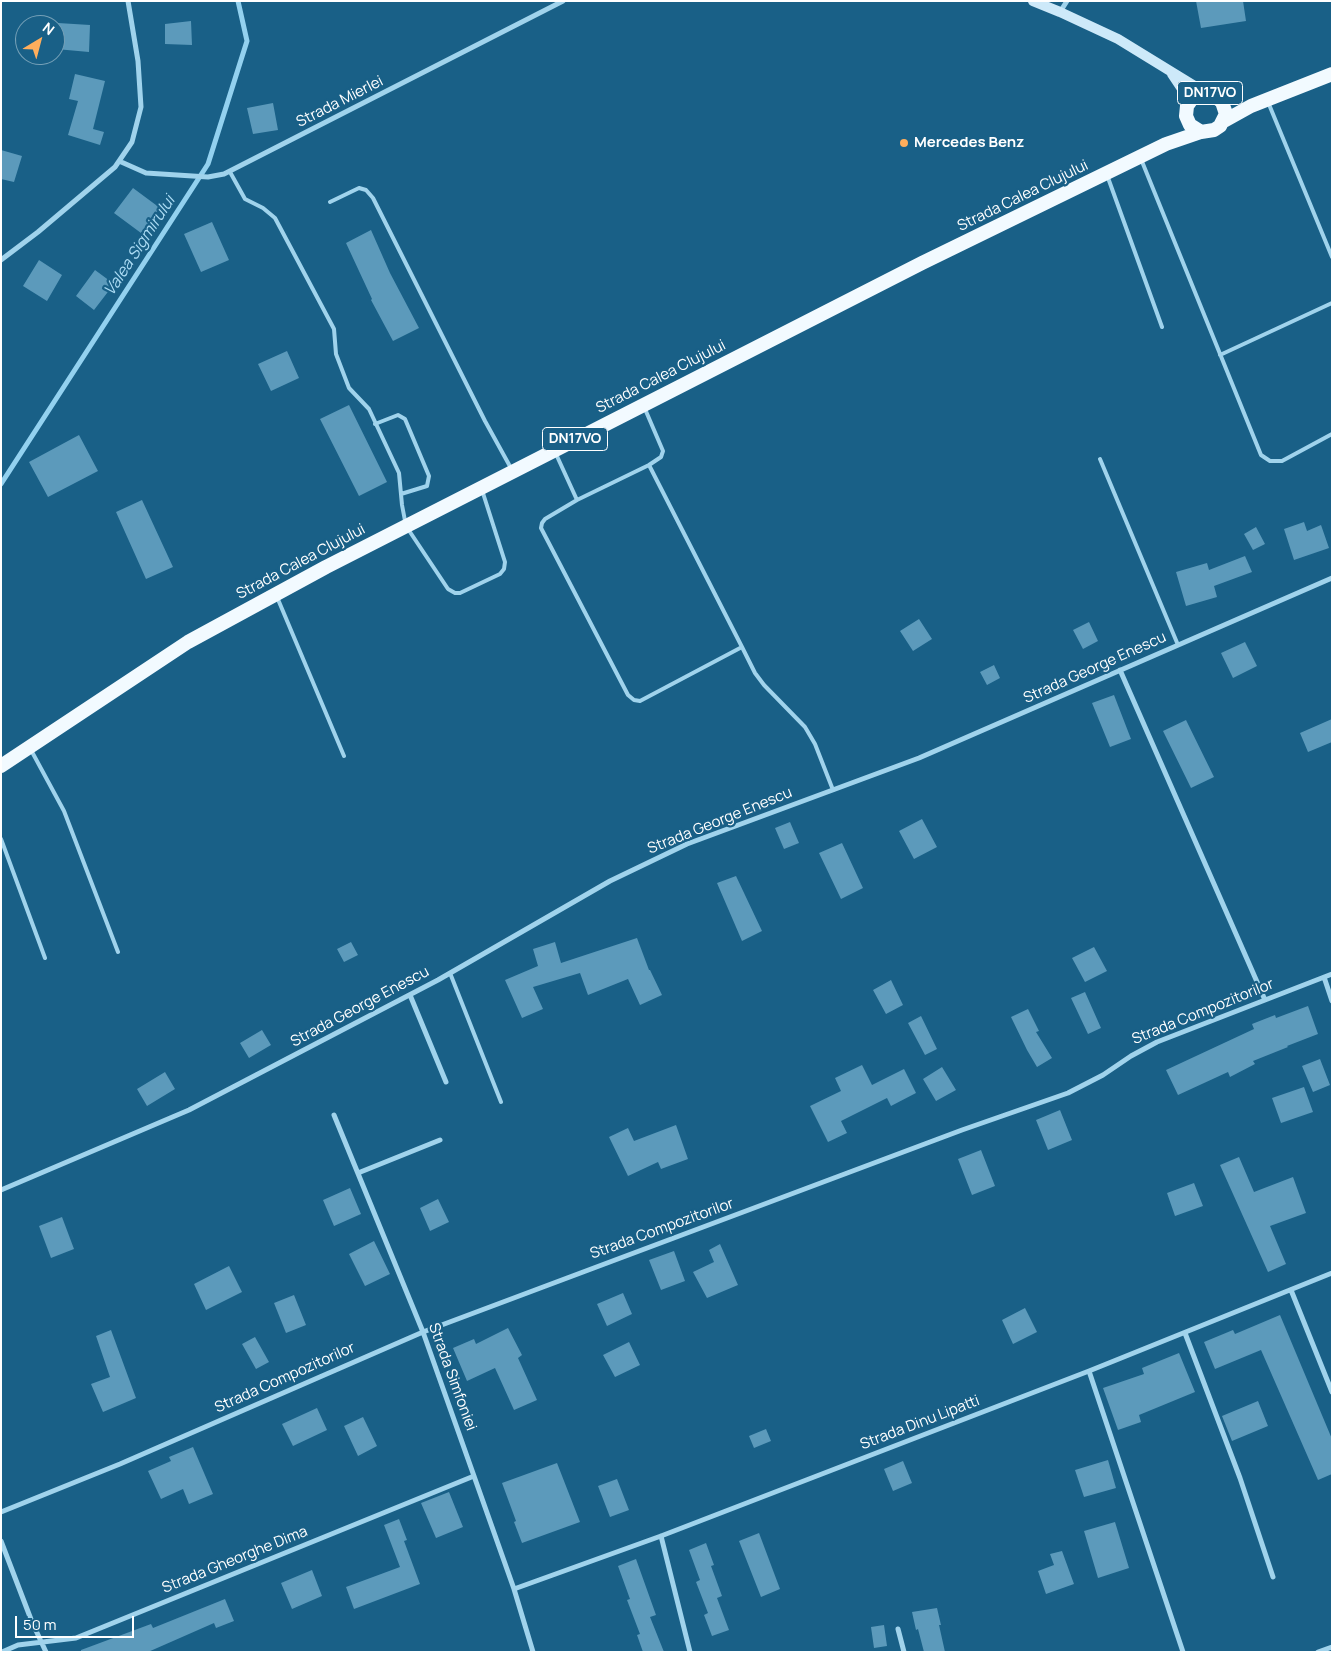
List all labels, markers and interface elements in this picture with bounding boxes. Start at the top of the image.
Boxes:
north arrow [15,15,65,65]
text: N [39,18,58,39]
street label: Strada Mierlei [294,72,386,132]
road number: DN17VO [1178,82,1242,105]
place label: Mercedes Benz [914,134,1024,152]
marker: Mercedes Benz [898,137,910,149]
street label: Strada Calea Clujului [955,157,1091,235]
water label: Valea Sigmirului [101,192,179,300]
street label: Strada Calea Clujului [593,336,729,418]
road number: DN17VO [542,428,608,450]
street label: Strada Calea Clujului [234,520,368,604]
street label: Strada George Enescu [1021,628,1169,708]
street label: Strada George Enescu [645,784,795,858]
street label: Strada George Enescu [288,963,432,1051]
street label: Strada Compozitorilor [1129,975,1277,1049]
street label: Strada Compozitorilor [588,1195,736,1263]
street label: Strada Simfoniei [424,1321,480,1433]
street label: Strada Compozitorilor [212,1339,358,1417]
street label: Strada Dinu Lipatti [858,1392,982,1454]
street label: Strada Gheorghe Dima [160,1523,310,1597]
scale bar [18,1606,136,1638]
text: 50 m [23,1614,57,1635]

